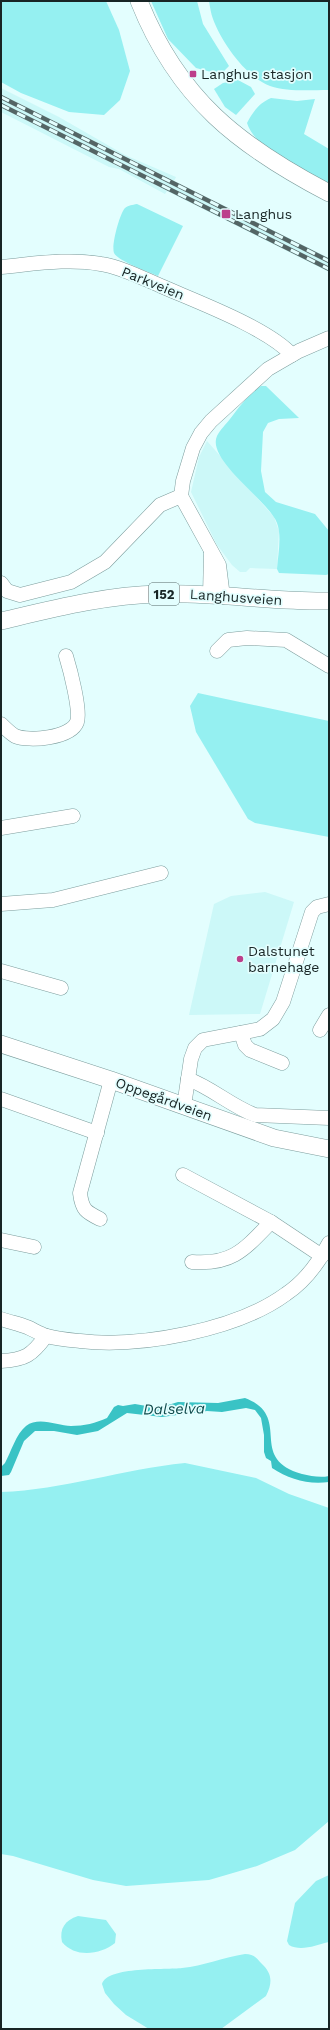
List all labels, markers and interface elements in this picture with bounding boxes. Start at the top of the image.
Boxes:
place label: Langhus stasjon [201,66,312,82]
marker: Langhus stasjon [188,69,198,79]
place label: Langhus [235,206,292,222]
marker: Langhus [220,208,232,220]
street label: Parkveien [119,263,187,303]
road number: 152 [149,583,179,605]
street label: Langhusveien [189,586,283,608]
place label: Dalstunet barnehage [248,943,319,975]
marker: Dalstunet barnehage [235,954,245,964]
street label: Oppegårdveien [114,1074,214,1124]
water label: Dalselva [143,1399,205,1419]

